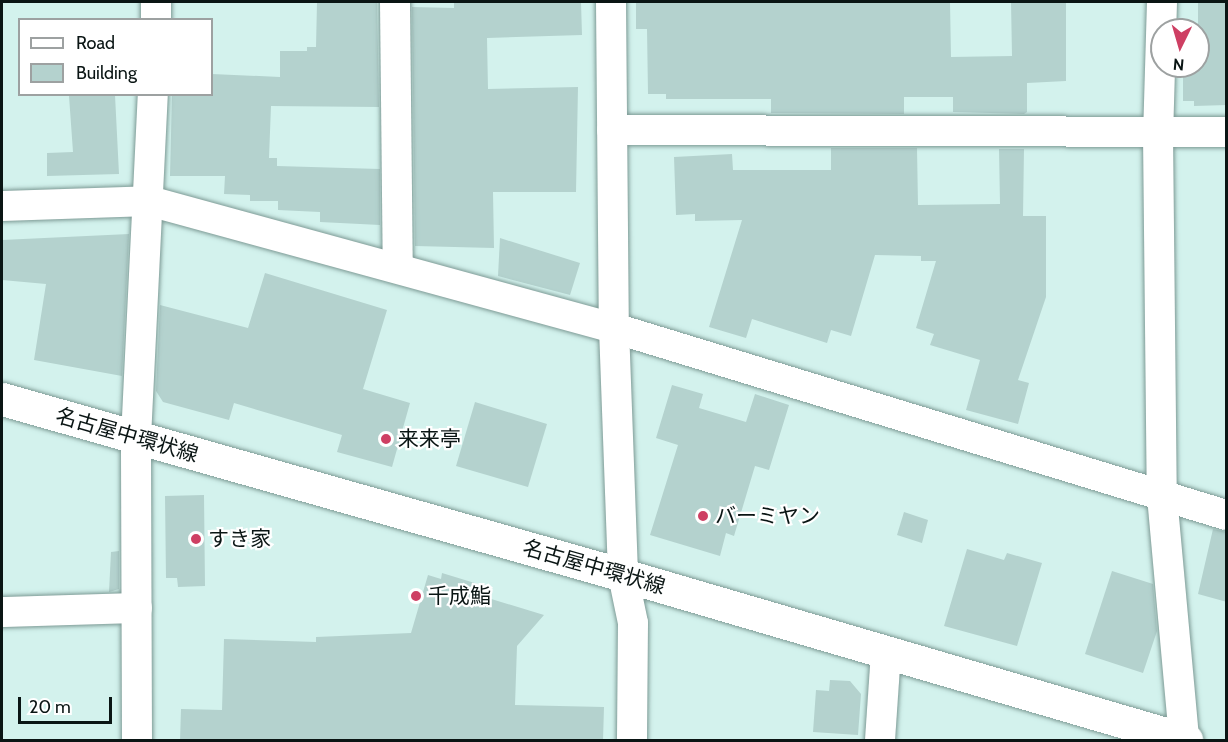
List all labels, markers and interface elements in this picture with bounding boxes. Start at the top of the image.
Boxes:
legend [18,18,213,96]
north arrow [1150,18,1210,78]
text: Road [76,32,115,54]
text: N [1172,54,1185,74]
text: Building [76,62,137,84]
street label: 名古屋中環状線 [53,403,201,467]
place label: 来来亭 [398,426,461,452]
marker: 来来亭 [379,432,393,446]
place label: バーミヤン [715,503,820,529]
marker: バーミヤン [696,509,710,523]
place label: すき家 [208,526,271,552]
marker: すき家 [189,532,203,546]
street label: 名古屋中環状線 [520,535,668,599]
place label: 千成鮨 [428,583,491,609]
marker: 千成鮨 [409,589,423,603]
scale bar [21,685,116,723]
text: 20 m [29,696,71,718]

